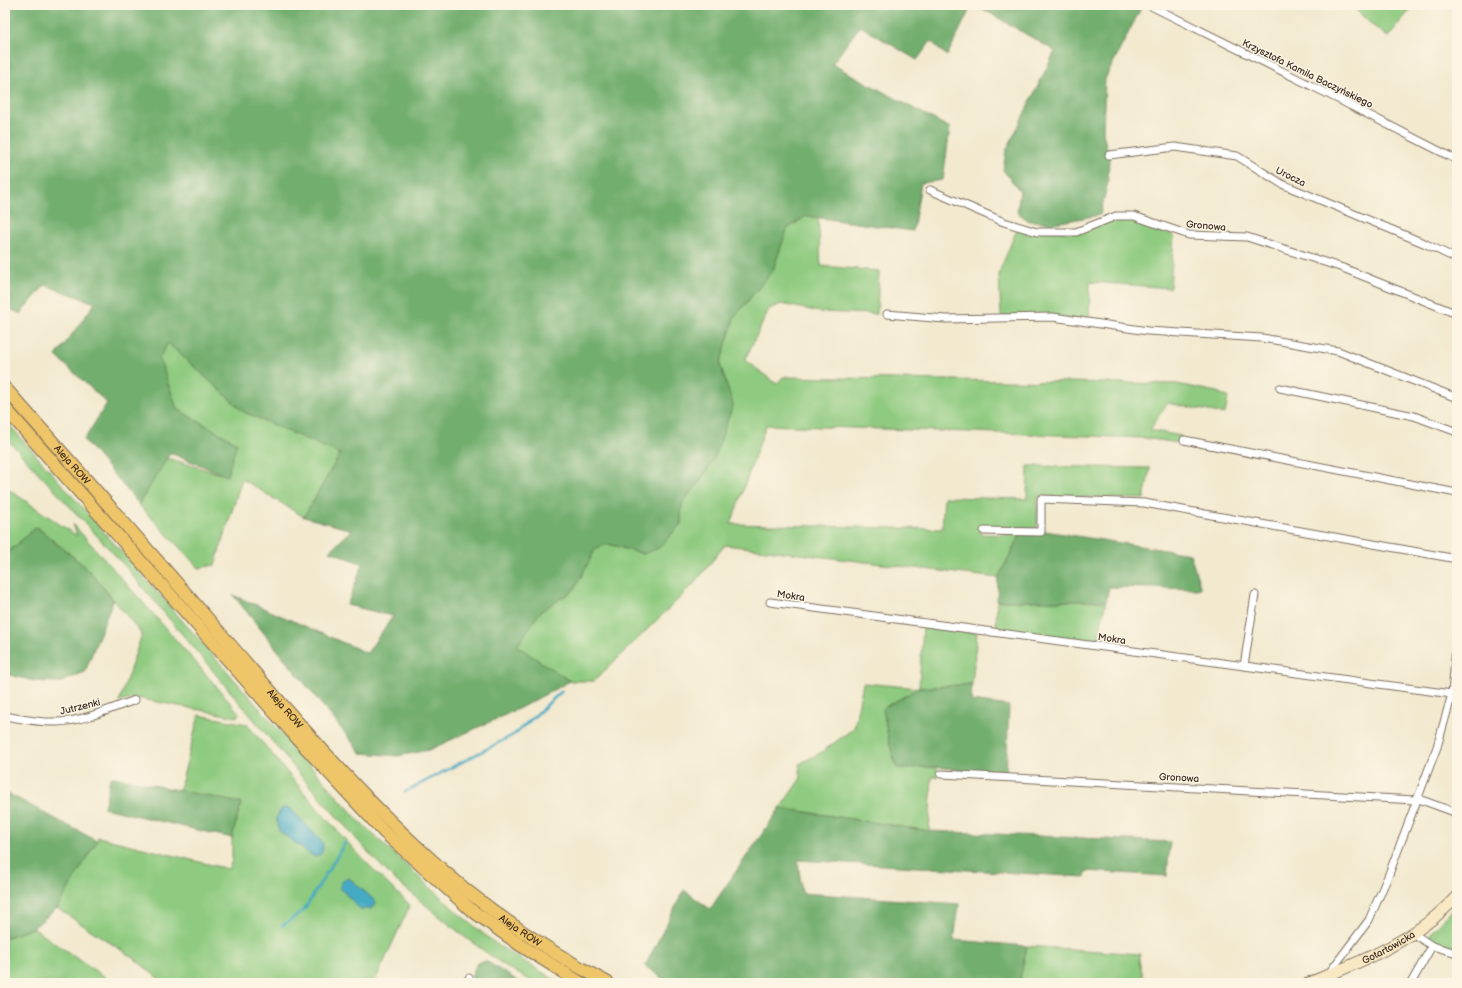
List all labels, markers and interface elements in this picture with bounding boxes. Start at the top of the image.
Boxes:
street label: Krzysztofa Kamila Baczyńskiego [1240,37,1375,111]
street label: Urocza [1274,164,1308,189]
street label: Gronowa [1185,218,1227,234]
street label: Aleja ROW [51,443,92,487]
street label: Mokra [776,588,806,604]
street label: Mokra [1097,631,1127,647]
street label: Aleja ROW [264,687,305,731]
street label: Jutrzenki [59,696,102,718]
street label: Gronowa [1159,771,1200,785]
street label: Aleja ROW [497,912,544,950]
street label: Gotartowicka [1360,928,1418,967]

